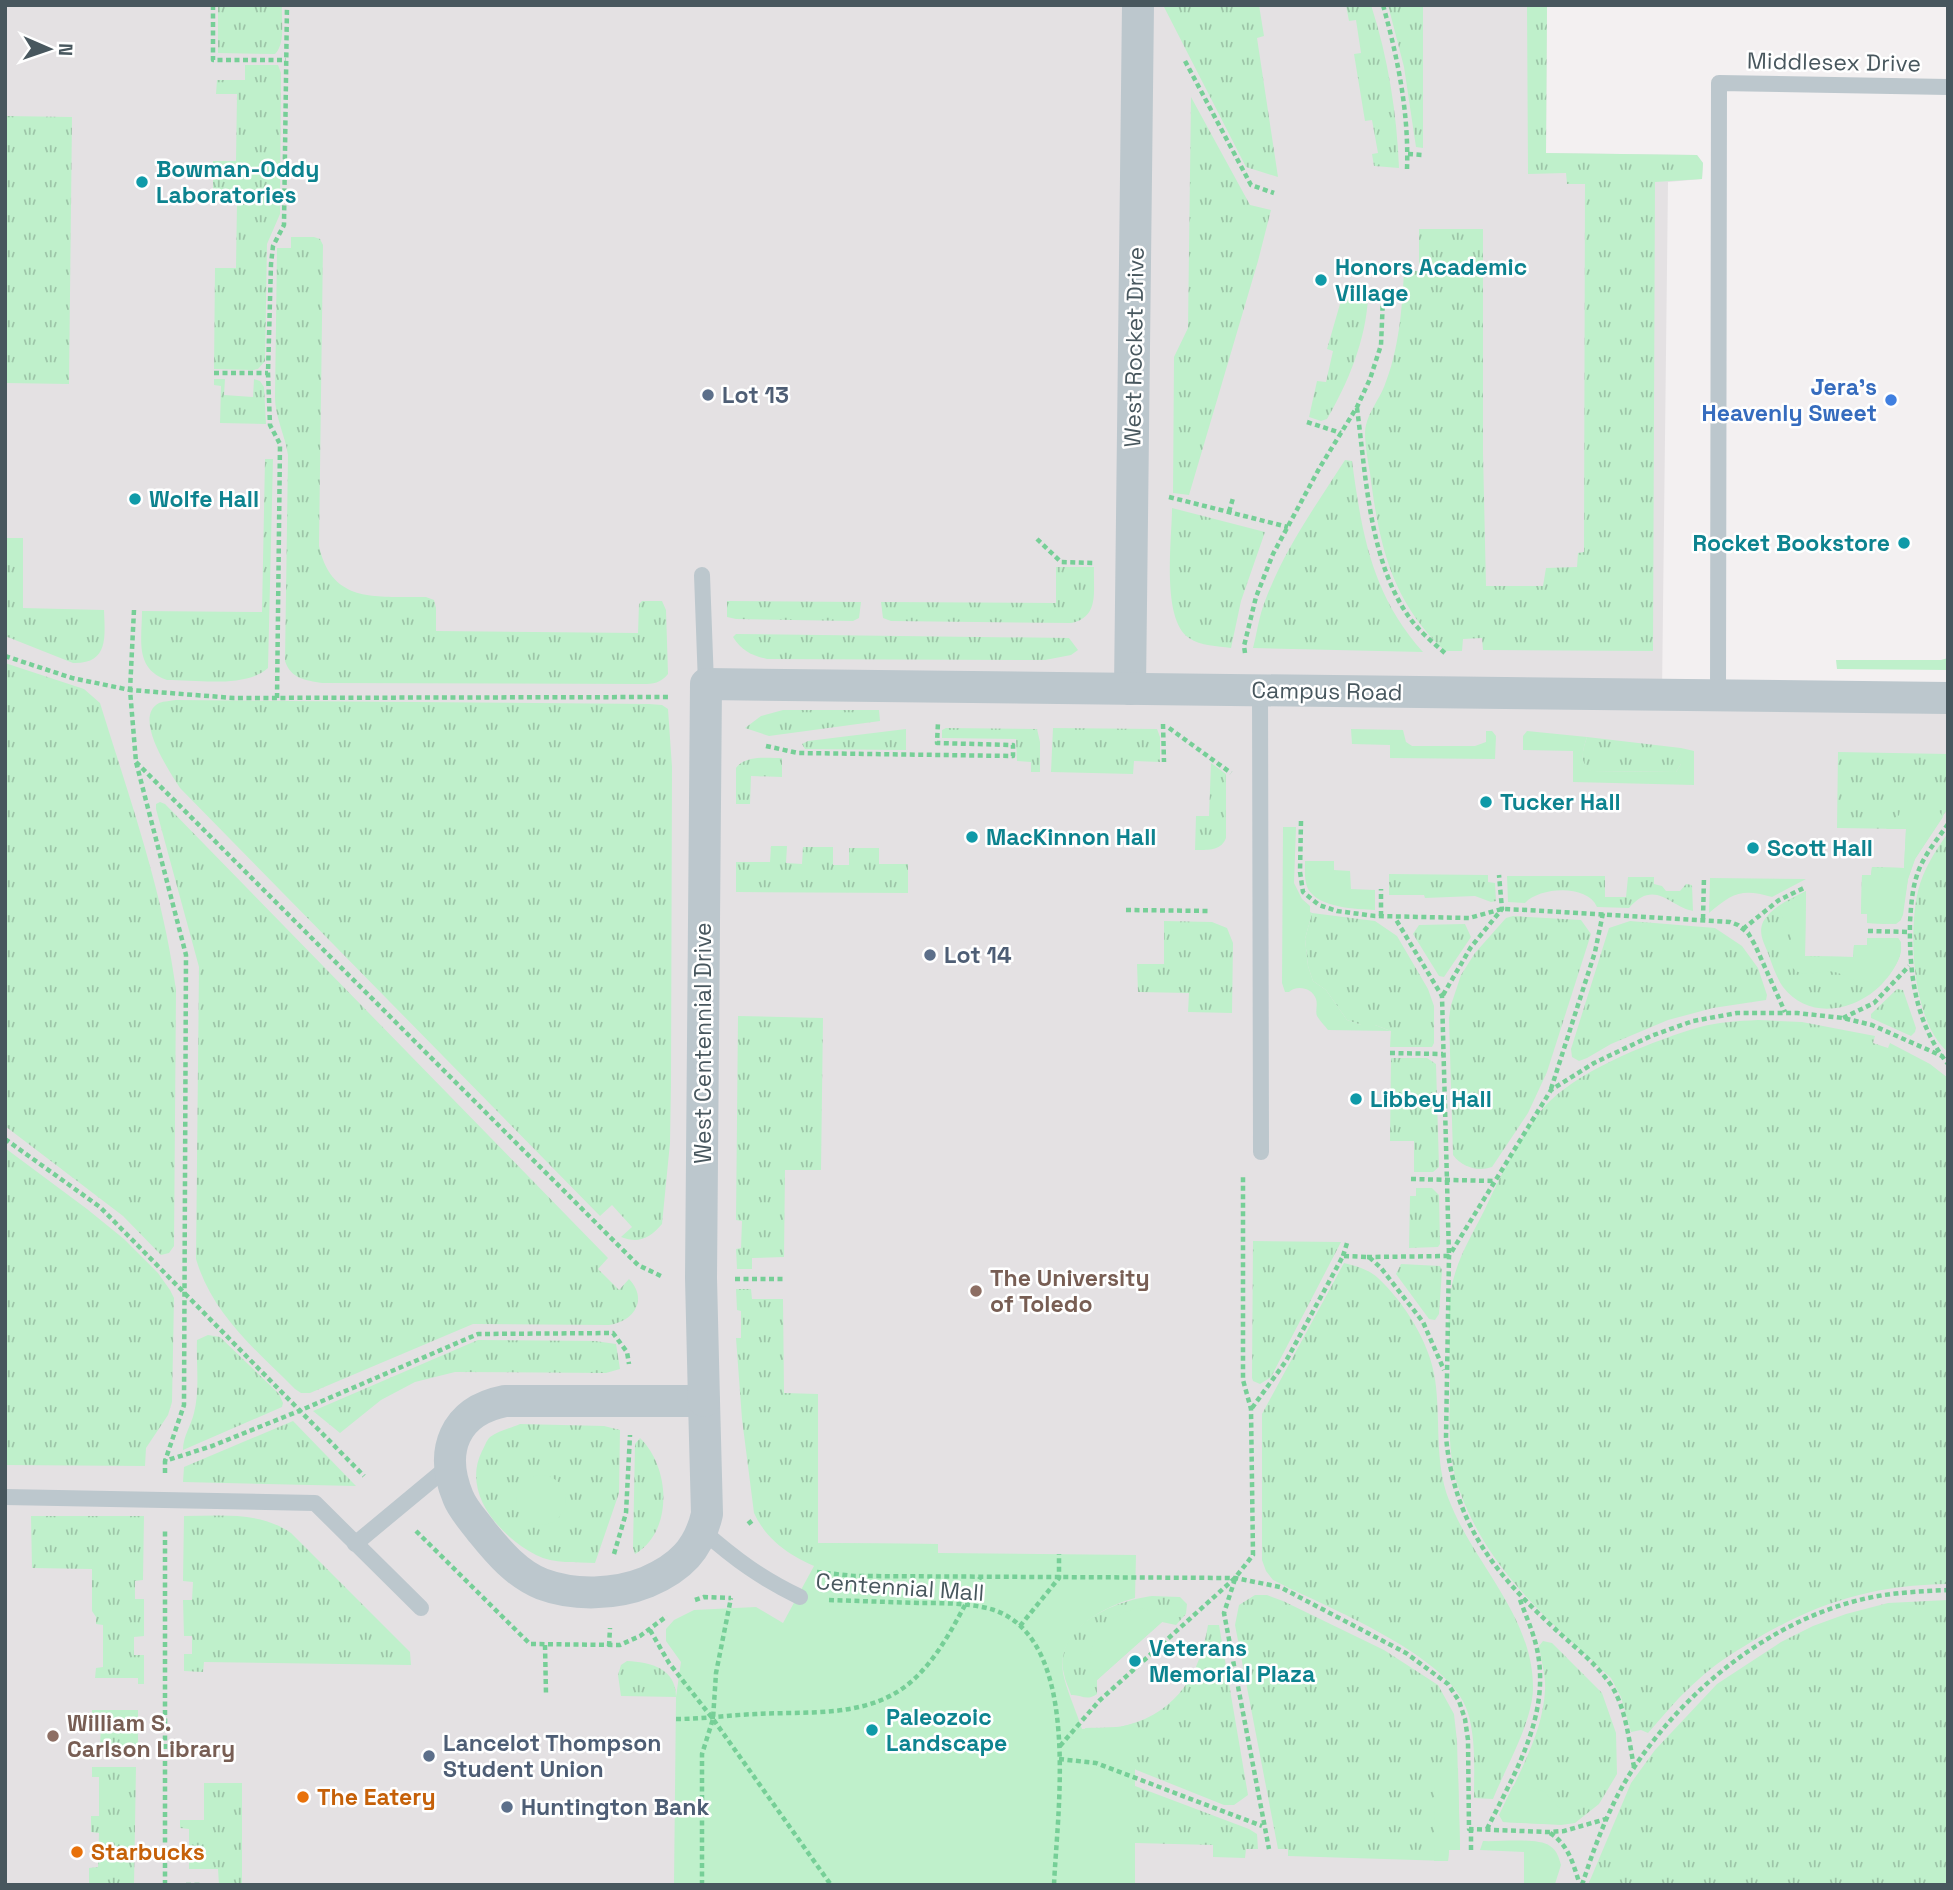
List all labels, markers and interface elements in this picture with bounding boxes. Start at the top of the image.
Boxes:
north arrow [14,14,84,84]
text: N [53,43,78,56]
street label: Middlesex Drive [1747,45,1921,79]
place label: Bowman-Oddy Laboratories [156,154,319,210]
marker: Bowman-Oddy Laboratories [134,174,150,190]
street label: West Rocket Drive [1117,246,1151,448]
place label: Honors Academic Village [1335,252,1527,308]
marker: Honors Academic Village [1313,272,1329,288]
place label: Jera's Heavenly Sweet [1702,372,1877,428]
place label: Lot 13 [722,380,789,410]
marker: Lot 13 [700,387,716,403]
marker: Jera's Heavenly Sweet [1883,392,1899,408]
place label: Wolfe Hall [149,484,259,514]
marker: Wolfe Hall [127,491,143,507]
place label: Rocket Bookstore [1692,528,1890,558]
marker: Rocket Bookstore [1896,535,1912,551]
street label: Campus Road [1251,675,1403,707]
place label: Tucker Hall [1500,787,1621,817]
marker: Tucker Hall [1478,794,1494,810]
place label: MacKinnon Hall [986,822,1156,852]
marker: MacKinnon Hall [964,829,980,845]
place label: Scott Hall [1767,833,1873,863]
marker: Scott Hall [1745,840,1761,856]
street label: West Centennial Drive [688,922,718,1164]
place label: Lot 14 [944,940,1012,970]
marker: Lot 14 [922,947,938,963]
place label: Libbey Hall [1370,1084,1492,1114]
marker: Libbey Hall [1348,1091,1364,1107]
place label: The University of Toledo [990,1263,1150,1319]
marker: The University of Toledo [968,1283,984,1299]
street label: Centennial Mall [815,1566,985,1608]
place label: Veterans Memorial Plaza [1149,1633,1315,1689]
marker: Veterans Memorial Plaza [1127,1653,1143,1669]
place label: Paleozoic Landscape [886,1702,1007,1758]
place label: William S. Carlson Library [67,1708,235,1764]
marker: Paleozoic Landscape [864,1722,880,1738]
marker: William S. Carlson Library [45,1728,61,1744]
place label: Lancelot Thompson Student Union [443,1728,662,1784]
marker: Lancelot Thompson Student Union [421,1748,437,1764]
place label: The Eatery [317,1782,436,1812]
marker: The Eatery [295,1789,311,1805]
place label: Huntington Bank [521,1792,709,1822]
marker: Huntington Bank [499,1799,515,1815]
place label: Starbucks [91,1837,205,1867]
marker: Starbucks [69,1844,85,1860]

